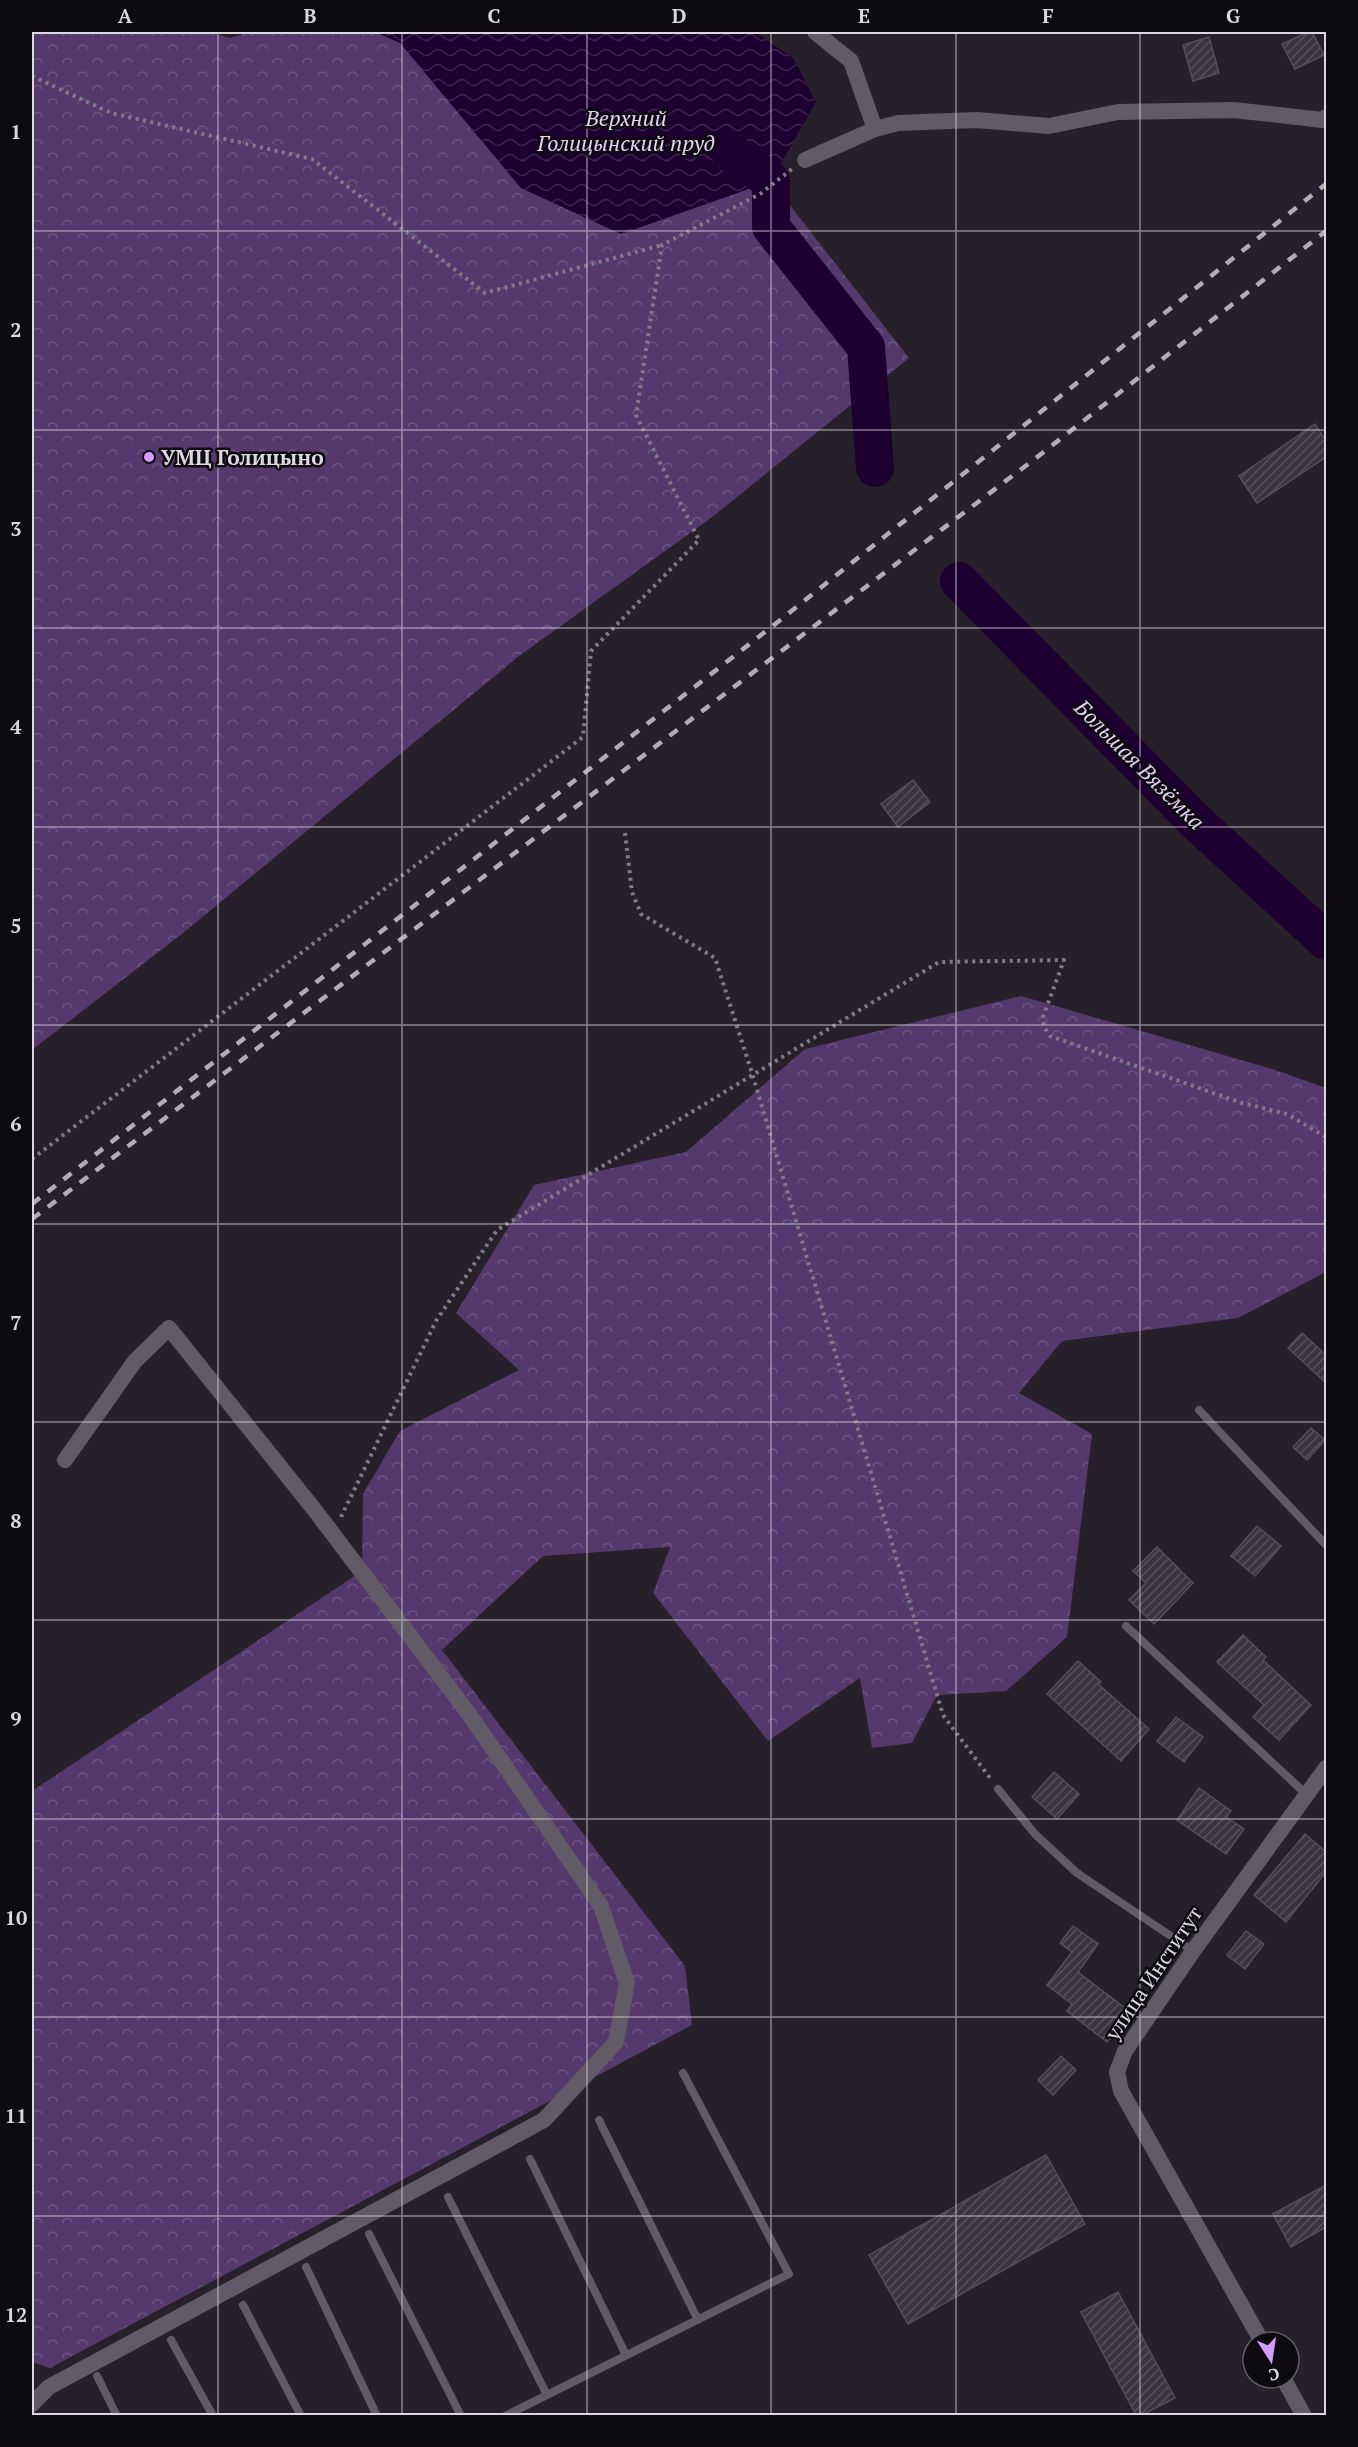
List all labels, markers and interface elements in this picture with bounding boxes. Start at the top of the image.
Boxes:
text: A [118,2,133,29]
text: B [304,2,317,29]
text: C [487,2,501,29]
text: D [672,2,686,29]
text: E [858,2,870,29]
text: F [1042,2,1054,29]
text: G [1226,2,1240,29]
water label: Верхний Голицынский пруд [536,103,715,157]
text: 1 [10,118,22,145]
text: 2 [10,316,22,343]
place label: УМЦ Голицыно [161,443,324,471]
marker: УМЦ Голицыно [142,450,156,464]
text: 3 [10,515,22,542]
water label: Большая Вязёмка [1068,692,1211,835]
text: 4 [10,713,22,740]
text: 5 [10,912,22,939]
text: 6 [10,1110,22,1137]
text: 7 [10,1309,22,1336]
text: 8 [10,1507,22,1534]
text: 9 [10,1705,22,1732]
street label: улица Институт [1097,1901,1208,2046]
text: 10 [5,1904,27,1931]
text: 11 [5,2102,27,2129]
text: 12 [5,2301,27,2328]
north arrow [1241,2330,1301,2390]
text: С [1267,2363,1282,2387]

